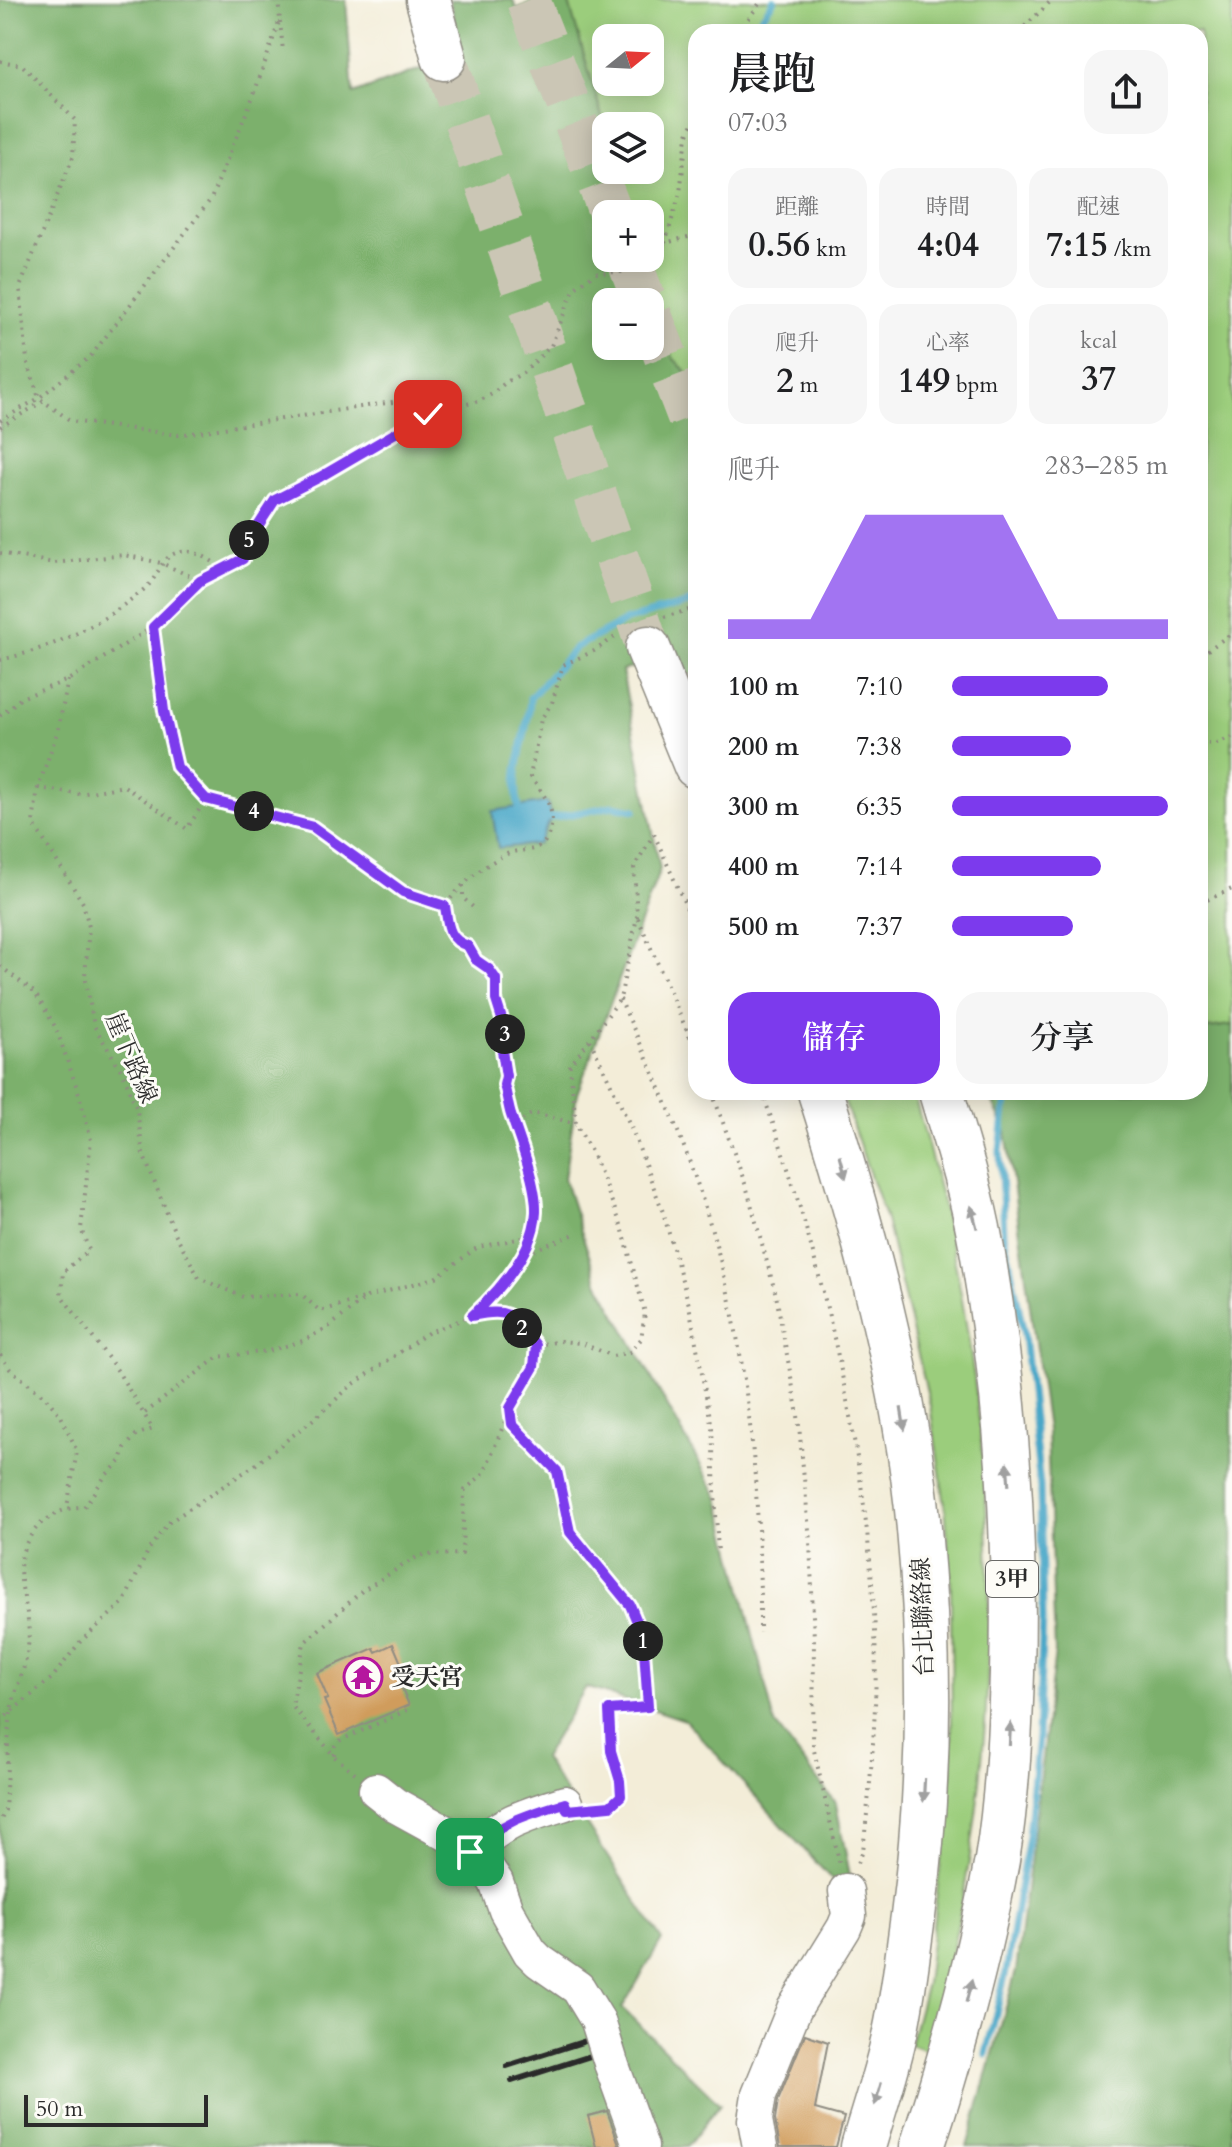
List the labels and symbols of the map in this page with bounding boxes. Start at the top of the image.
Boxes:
north arrow [592,24,664,96]
pin [394,380,462,448]
pin: 5 [229,520,269,560]
pin: 4 [234,791,274,831]
street label: 崖下路線 [97,1007,165,1109]
pin: 3 [485,1014,525,1054]
one-way arrow [838,1154,850,1179]
one-way arrow [968,1204,980,1229]
pin: 2 [502,1308,542,1348]
one-way arrow [897,1407,910,1432]
one-way arrow [1001,1461,1014,1486]
street label: 台北聯絡線 [904,1556,942,1678]
road number: 3甲 [986,1561,1038,1597]
pin: 1 [623,1621,663,1661]
temple icon: 受天宮 [342,1656,384,1698]
place label: 受天宮 [391,1661,463,1694]
one-way arrow [1003,1721,1016,1746]
one-way arrow [918,1778,931,1803]
pin [436,1818,504,1886]
one-way arrow [964,1978,976,2003]
one-way arrow [872,2082,884,2107]
scale bar [24,2091,208,2127]

